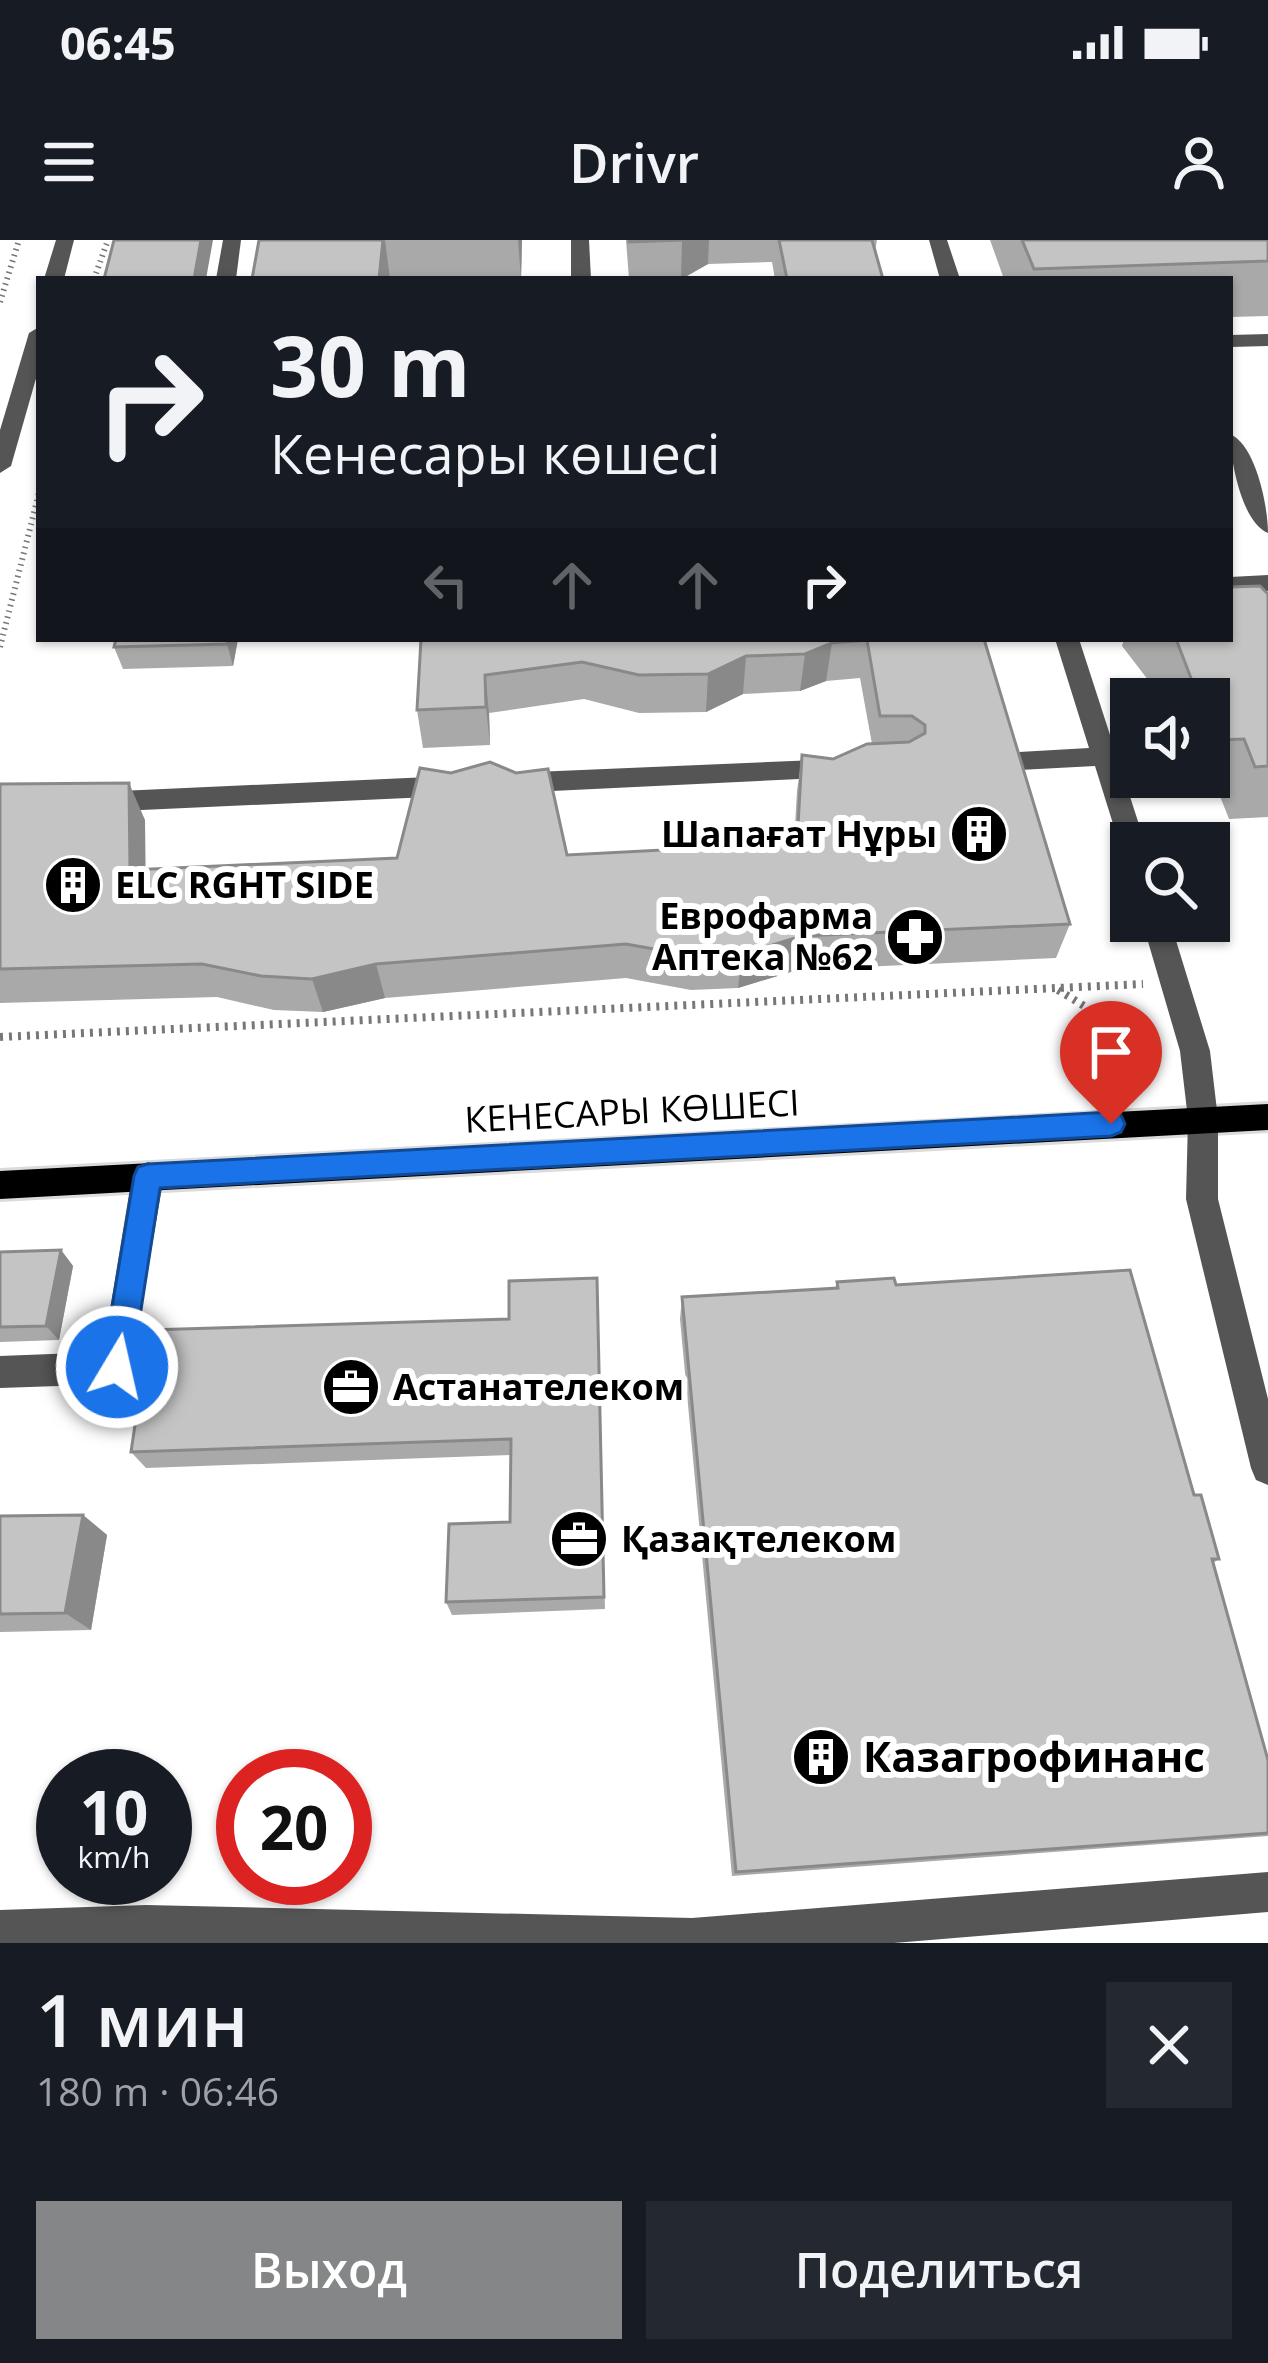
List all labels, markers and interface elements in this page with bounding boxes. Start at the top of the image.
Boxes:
text: 06:45 [60,12,176,73]
text: Drivr [569,125,699,199]
icon: menu [36,129,102,195]
icon: person [1166,129,1232,195]
text: 30 m [270,307,470,422]
icon: right [72,324,228,480]
text: Кенесары көшесі [270,416,720,490]
icon: left [413,552,479,618]
icon: ahead [539,552,605,618]
icon: ahead [665,552,731,618]
icon: right [791,552,857,618]
map controls [1110,678,1230,942]
button: sound [1110,678,1230,798]
building icon: Шапағат Нұры [948,803,1010,865]
place label: Шапағат Нұры [661,809,937,858]
button: search [1110,822,1230,942]
building icon: ELC RGHT SIDE [42,854,104,916]
place label: ELC RGHT SIDE [115,860,374,909]
place label: Еврофарма Аптека №62 [652,891,873,981]
pharmacy icon: Еврофарма Аптека №62 [884,906,946,968]
pin [1060,1001,1162,1124]
icon: arrive [1078,1019,1144,1085]
street label: КЕНЕСАРЫ КӨШЕСІ [463,1077,801,1144]
position arrow [54,1304,180,1430]
office icon: Астанателеком [320,1356,382,1418]
place label: Астанателеком [393,1362,684,1411]
office icon: Қазақтелеком [548,1508,610,1570]
place label: Қазақтелеком [621,1514,896,1563]
building icon: Казагрофинанс [790,1726,852,1788]
place label: Казагрофинанс [863,1727,1205,1784]
speed limit sign: 20 [216,1749,372,1905]
text: 10 [80,1771,148,1853]
text: km/h [78,1836,150,1877]
text: 1 мин [36,1970,248,2068]
button: close [1106,1982,1232,2108]
text: 180 m · 06:46 [36,2064,279,2117]
button: Выход [36,2201,622,2339]
button: Поделиться [646,2201,1232,2339]

